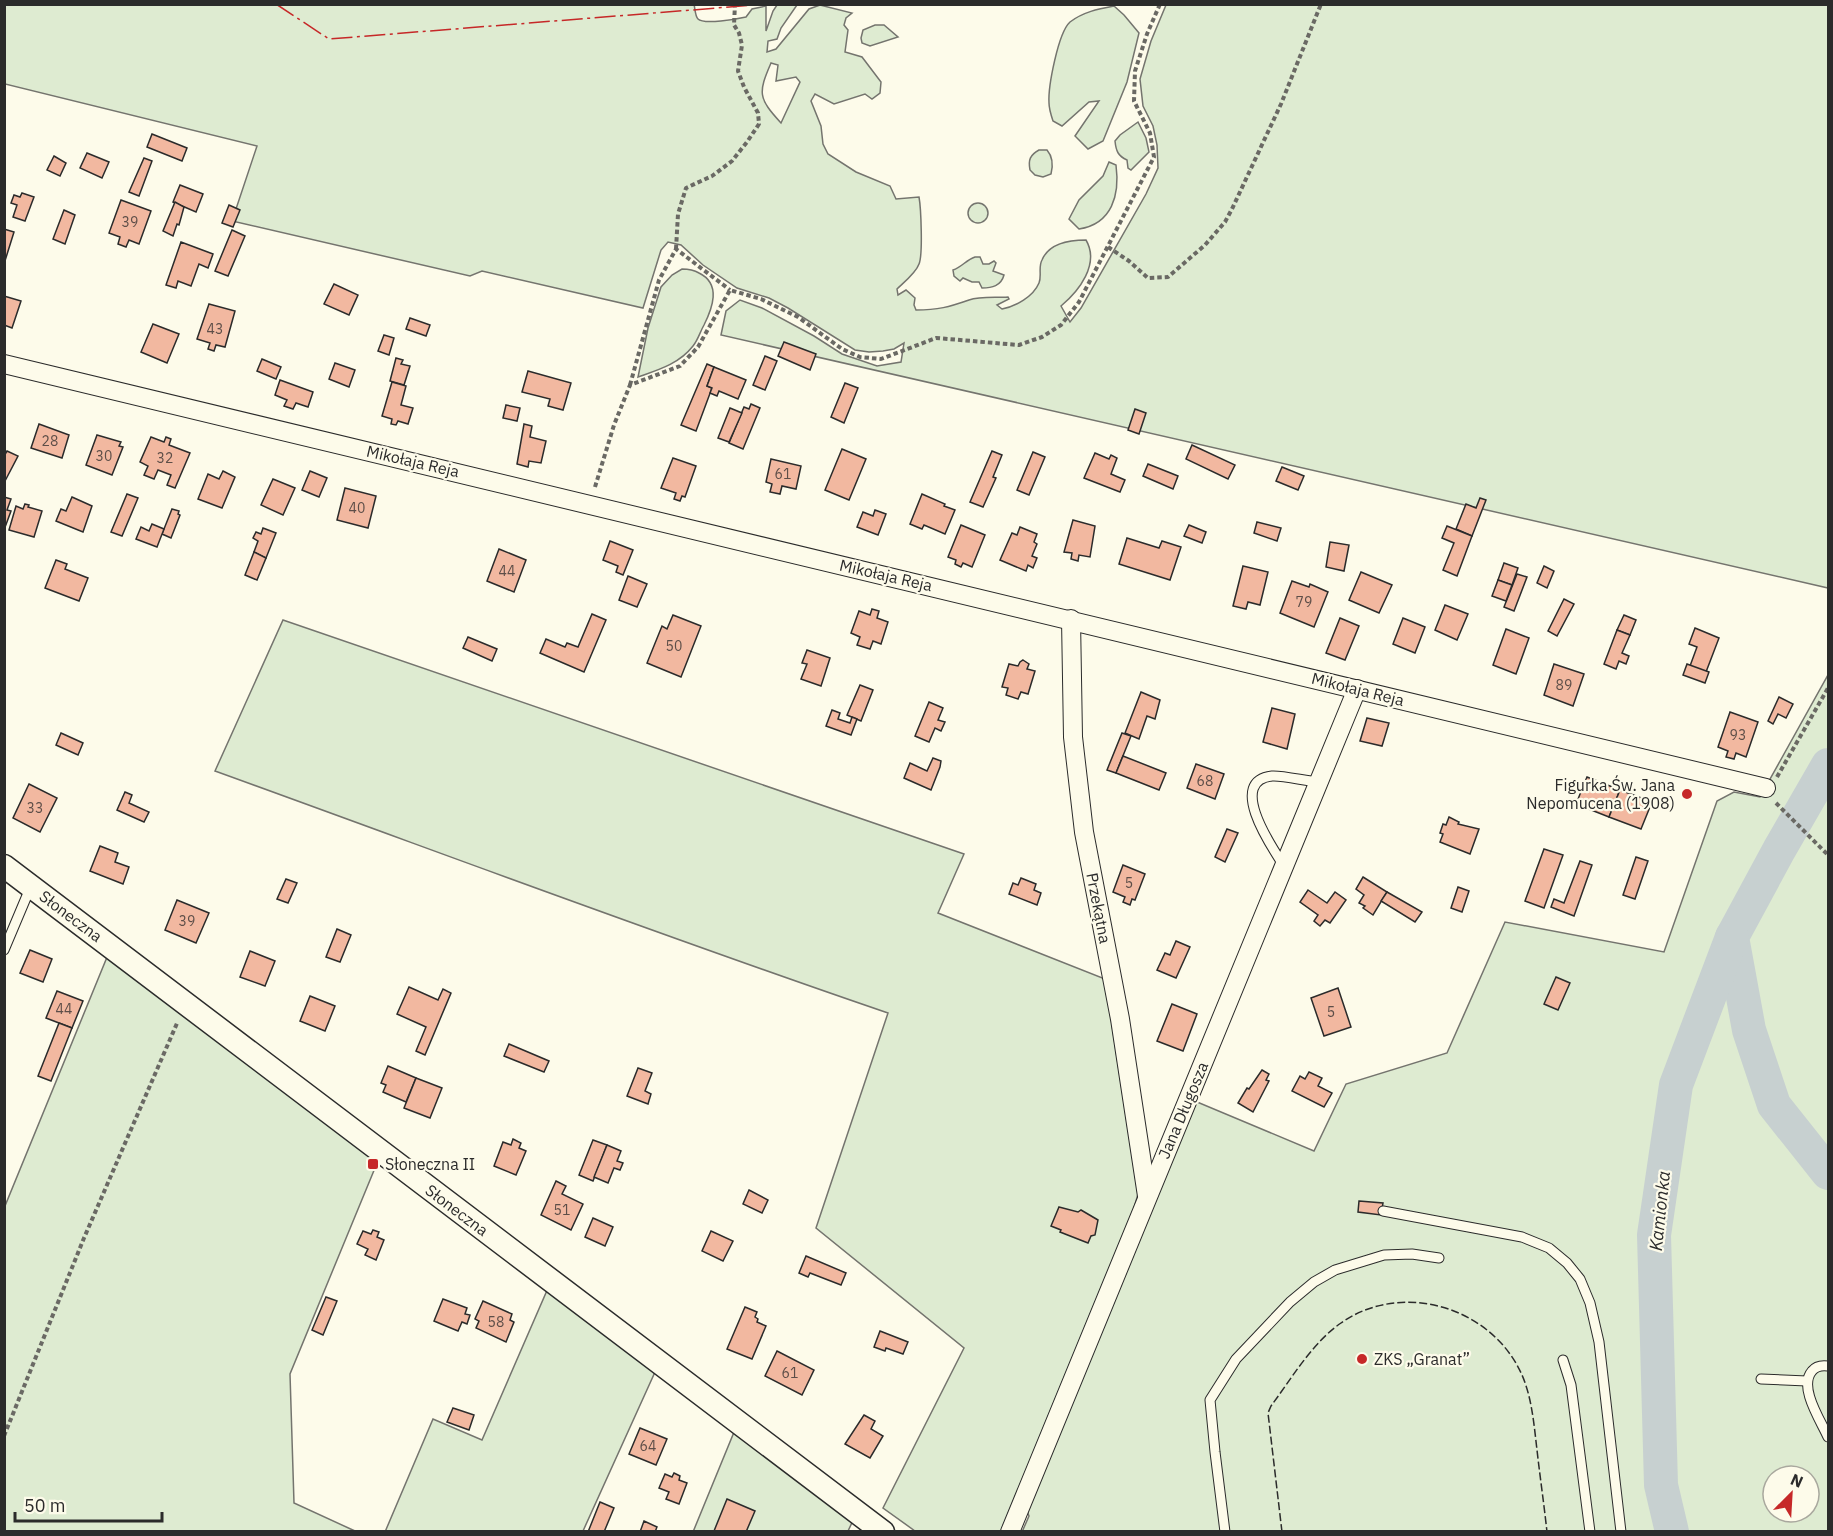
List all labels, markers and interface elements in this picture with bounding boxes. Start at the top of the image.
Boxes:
house number: 39 [122,213,138,231]
house number: 43 [207,320,223,338]
house number: 28 [42,432,58,450]
street label: Mikołaja Reja [365,441,462,482]
house number: 30 [96,447,112,465]
house number: 32 [157,449,173,467]
house number: 61 [775,465,791,483]
house number: 40 [349,499,365,517]
street label: Mikołaja Reja [838,555,935,596]
house number: 44 [499,562,515,580]
house number: 79 [1296,593,1312,611]
house number: 50 [666,637,682,655]
street label: Mikołaja Reja [1310,668,1407,710]
house number: 89 [1556,676,1572,694]
house number: 93 [1730,726,1746,744]
house number: 68 [1197,772,1213,790]
place label: Figurka Św. Jana Nepomucena (1908) [1526,774,1675,813]
marker: Figurka Św. Jana Nepomucena (1908) [1680,787,1694,801]
house number: 33 [27,799,43,817]
street label: Przekątna [1082,871,1116,945]
house number: 5 [1125,874,1133,892]
street label: Słoneczna [36,886,107,946]
house number: 39 [179,912,195,930]
house number: 44 [56,1000,72,1018]
house number: 5 [1327,1003,1335,1021]
street label: Jana Długosza [1154,1058,1213,1161]
place label: Słoneczna II [385,1154,475,1174]
marker: Słoneczna II [366,1157,380,1171]
water label: Kamionka [1644,1170,1675,1252]
street label: Słoneczna [422,1180,493,1240]
house number: 51 [554,1201,570,1219]
house number: 58 [488,1313,504,1331]
place label: ZKS „Granat” [1374,1349,1470,1369]
marker: ZKS „Granat” [1355,1352,1369,1366]
house number: 61 [782,1364,798,1382]
house number: 64 [640,1437,656,1455]
north arrow [1761,1464,1821,1524]
text: N [1788,1469,1806,1492]
scale bar [15,1485,162,1523]
text: 50 m [24,1494,66,1517]

